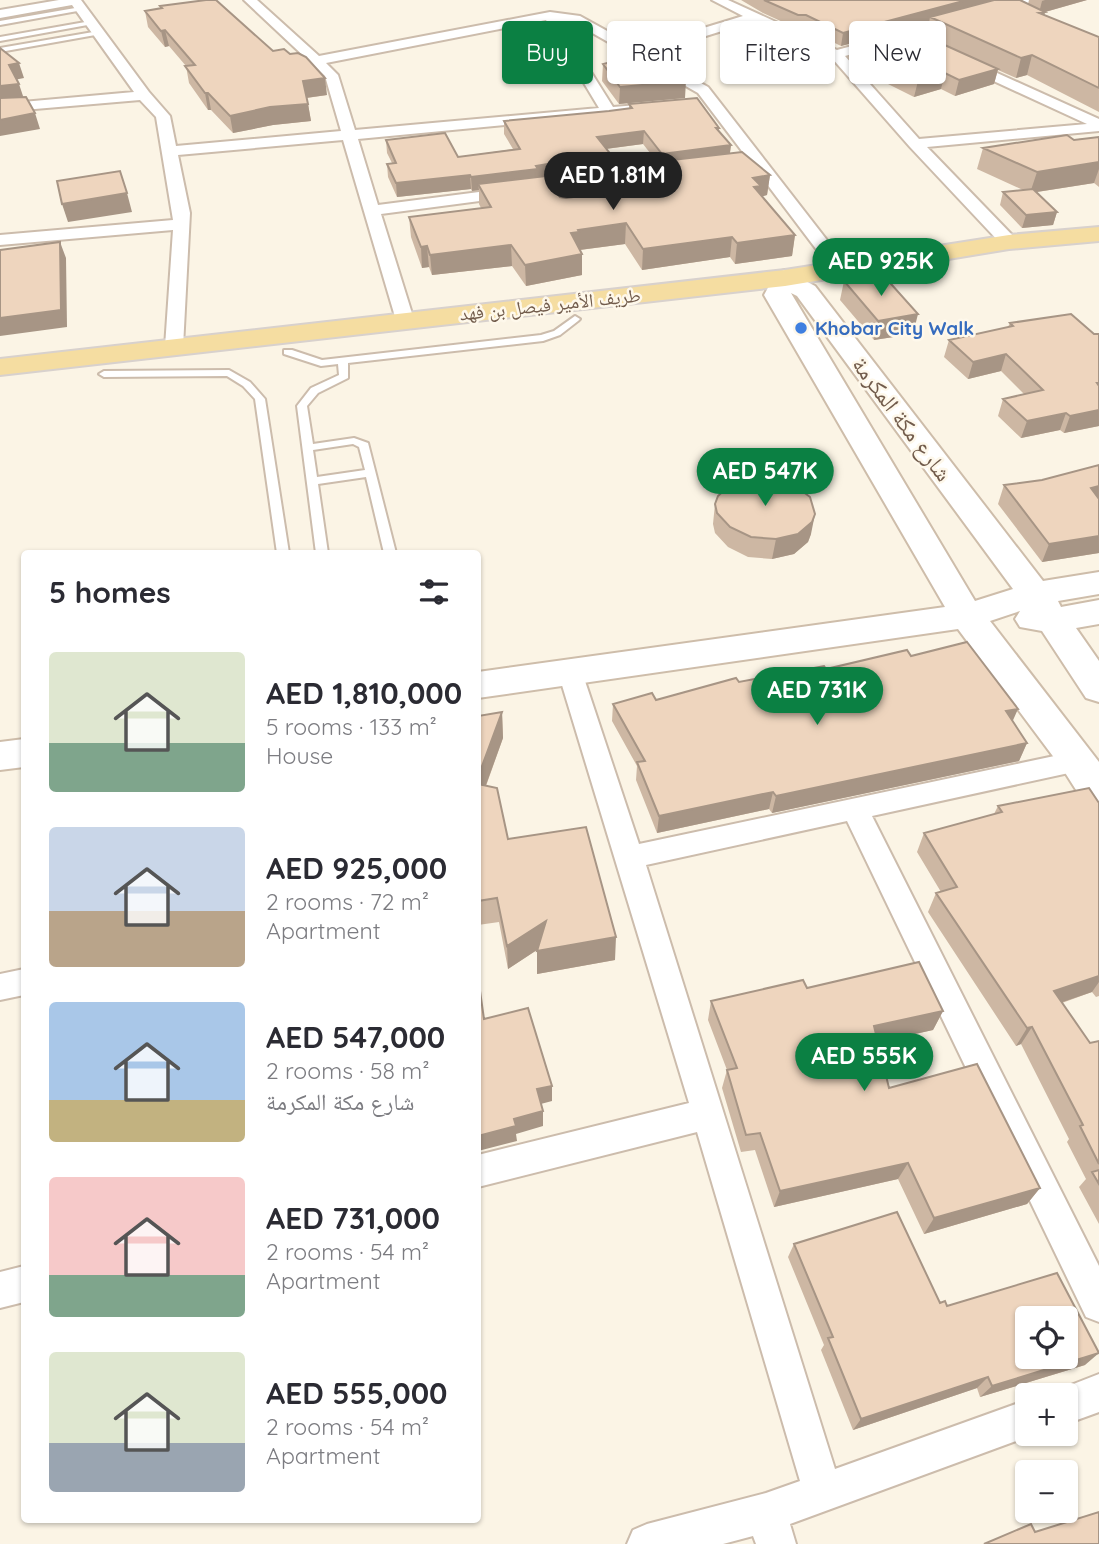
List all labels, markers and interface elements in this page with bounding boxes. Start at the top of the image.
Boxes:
chip: Buy [502,21,593,84]
chip: Rent [607,21,706,84]
chip: Filters [720,21,835,84]
chip: New [849,21,946,84]
pin: AED 1.81M [533,152,693,212]
text: AED 1.81M [560,160,666,189]
pin: AED 925K [809,238,953,298]
text: AED 925K [828,246,934,275]
street label: طريف الأمير فيصل بن فهد [458,283,642,325]
place label: Khobar City Walk [815,316,974,340]
marker: Khobar City Walk [793,320,809,336]
street label: شارع مكة المكرمة [845,351,959,487]
pin: AED 547K [693,448,837,508]
text: AED 547K [713,456,817,485]
text: 5 homes [49,573,171,611]
icon: filters [415,573,453,611]
pin: AED 731K [745,668,889,727]
text: AED 1,810,000 [266,674,462,712]
text: AED 731K [767,675,867,704]
icon: home [105,680,189,764]
text: 5 rooms · 133 m² [266,712,437,741]
text: House [266,741,333,770]
text: AED 925,000 [266,849,447,887]
icon: home [105,855,189,939]
text: 2 rooms · 72 m² [266,887,429,916]
text: Apartment [266,916,380,945]
text: AED 547,000 [266,1018,445,1056]
icon: home [105,1030,189,1114]
pin: AED 555K [792,1034,936,1093]
text: AED 555K [811,1041,917,1070]
text: 2 rooms · 58 m² [266,1056,429,1085]
text: شارع مكة المكرمة [266,1087,414,1116]
text: AED 731,000 [266,1199,440,1237]
icon: home [105,1205,189,1289]
text: 2 rooms · 54 m² [266,1237,429,1266]
text: Apartment [266,1266,380,1295]
map controls [1015,1306,1078,1523]
button: locate [1015,1306,1078,1369]
text: AED 555,000 [266,1374,448,1412]
icon: home [105,1380,189,1464]
button: + [1015,1383,1078,1446]
text: 2 rooms · 54 m² [266,1412,429,1441]
text: Apartment [266,1441,380,1470]
button: − [1015,1460,1078,1523]

